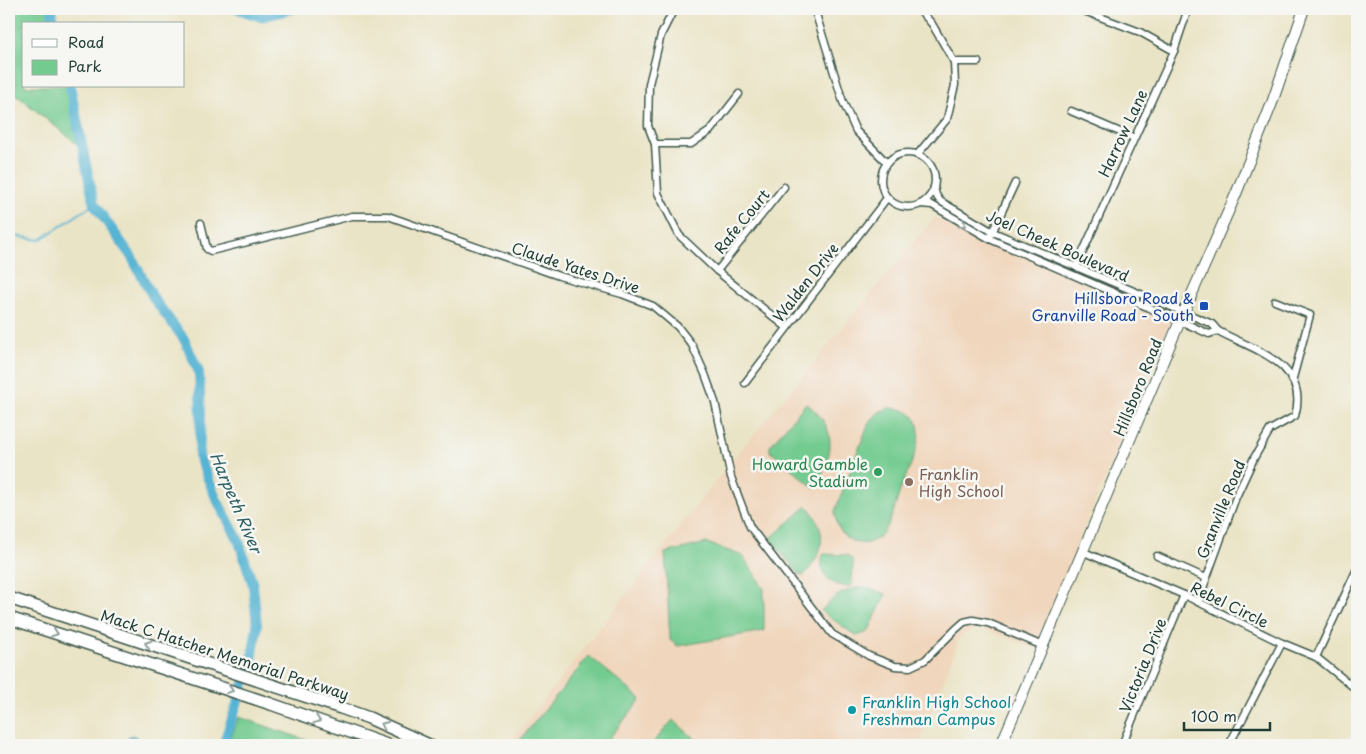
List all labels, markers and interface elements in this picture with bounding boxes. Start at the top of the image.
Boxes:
legend [22,22,185,88]
text: Road [68,30,104,53]
text: Park [68,54,102,77]
street label: Harrow Lane [1092,85,1152,181]
street label: Rafe Court [708,184,774,258]
street label: Joel Cheek Boulevard [983,203,1133,287]
one-way arrow [958,218,967,228]
street label: Claude Yates Drive [509,235,643,299]
street label: Walden Drive [767,237,843,327]
place label: Hillsboro Road & Granville Road - South [1032,286,1194,326]
marker: Hillsboro Road & Granville Road - South [1198,300,1210,312]
street label: Hillsboro Road [1107,335,1167,439]
water label: Harpeth River [205,448,270,559]
place label: Howard Gamble Stadium [752,452,868,492]
street label: Granville Road [1190,456,1250,562]
place label: Franklin High School [919,462,1004,502]
marker: Howard Gamble Stadium [872,466,884,478]
marker: Franklin High School [903,476,915,488]
street label: Rebel Circle [1187,575,1273,633]
street label: Mack C Hatcher Memorial Parkway [98,603,352,705]
street label: Victoria Drive [1113,614,1171,716]
one-way arrow [50,628,59,638]
one-way arrow [145,640,153,650]
one-way arrow [225,685,233,695]
place label: Franklin High School Freshman Campus [862,690,1011,730]
scale bar [1184,699,1270,731]
marker: Franklin High School Freshman Campus [846,704,858,716]
text: 100 m [1191,704,1237,727]
one-way arrow [312,714,321,724]
one-way arrow [381,721,390,731]

